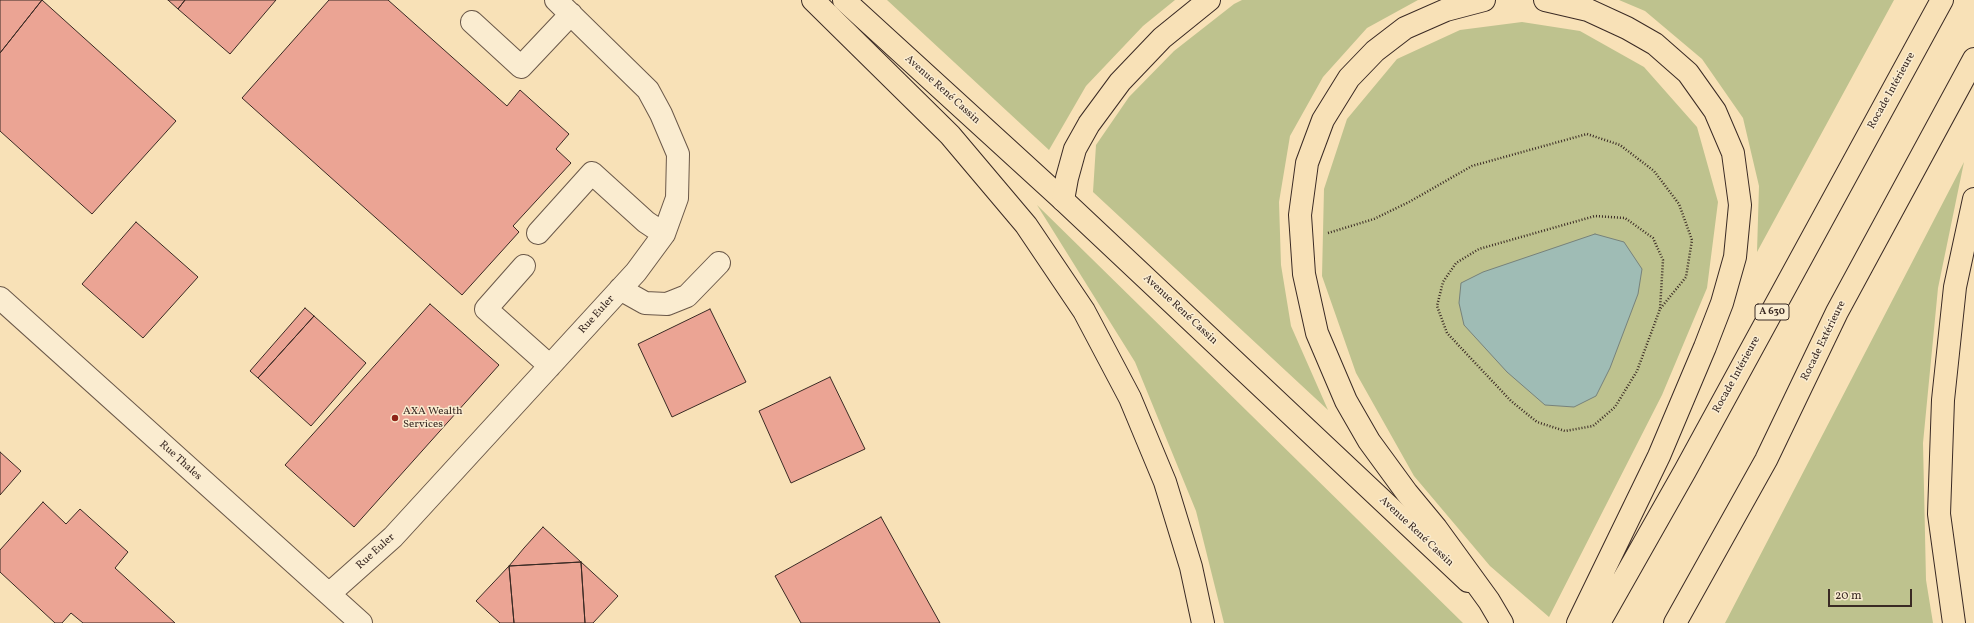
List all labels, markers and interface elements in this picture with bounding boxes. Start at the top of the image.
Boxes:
street label: Rocade Intérieure [1865,50,1919,132]
street label: Avenue René Cassin [902,53,982,127]
street label: Avenue René Cassin [1140,272,1220,348]
street label: Rue Euler [576,293,618,337]
street label: Rocade Extérieure [1799,299,1849,383]
road number: A 630 [1755,304,1789,320]
street label: Rocade Intérieure [1710,334,1764,416]
place label: AXA Wealth Services [403,405,463,431]
marker: AXA Wealth Services [390,413,400,423]
street label: Rue Thales [156,438,204,484]
street label: Avenue René Cassin [1376,494,1456,570]
street label: Rue Euler [354,531,398,573]
scale bar [1830,581,1914,607]
text: 20 m [1835,588,1862,604]

